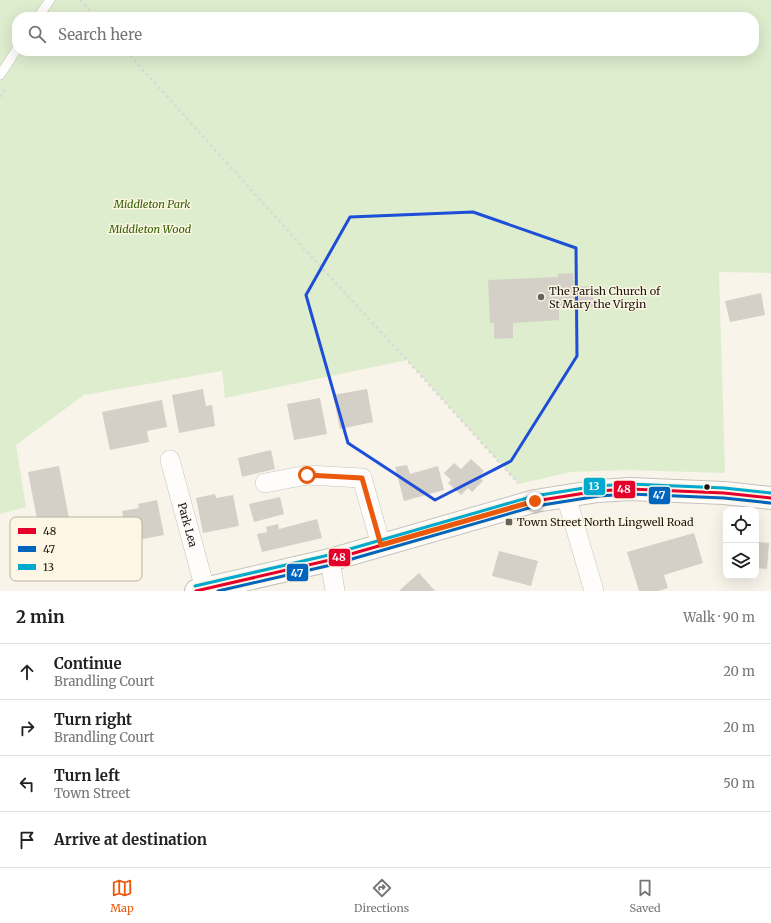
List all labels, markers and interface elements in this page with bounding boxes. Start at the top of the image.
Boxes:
search box [12,12,759,56]
icon: search [26,23,48,45]
text: Search here [58,25,142,44]
park label: Middleton Park [113,197,190,211]
park label: Middleton Wood [108,222,192,236]
place label: The Parish Church of St Mary the Virgin [549,284,661,311]
marker: The Parish Church of St Mary the Virgin [536,292,546,302]
route start [298,466,316,484]
line badge: 13 [583,477,606,496]
text: 13 [588,479,600,493]
line badge: 48 [613,480,636,499]
text: 48 [617,482,631,496]
unlabelled marker [702,482,712,492]
line badge: 47 [648,486,671,505]
text: 47 [653,488,666,502]
route end [526,492,544,510]
street label: Park Lea [175,501,200,549]
map controls [723,507,759,579]
button: locate [723,507,759,543]
place label: Town Street North Lingwell Road [517,515,694,529]
legend [10,517,142,581]
marker: Town Street North Lingwell Road [504,517,514,527]
text: 48 [43,524,57,538]
text: 47 [43,542,55,556]
button: layers [723,543,759,579]
line badge: 48 [328,548,351,567]
text: 48 [332,550,346,564]
text: 13 [43,560,54,574]
line badge: 47 [286,563,309,582]
text: 47 [291,566,304,580]
text: 2 min [16,606,64,628]
text: Walk · 90 m [683,609,755,626]
text: Continue [54,654,122,673]
icon: ahead [16,661,38,683]
text: 20 m [723,663,755,680]
text: Brandling Court [54,673,154,690]
text: Turn right [54,710,132,729]
icon: right [16,717,38,739]
text: 20 m [723,719,755,736]
text: Brandling Court [54,729,154,746]
text: Turn left [54,766,120,785]
icon: left [16,773,38,795]
text: 50 m [723,775,755,792]
text: Town Street [54,785,130,802]
icon: arrive [16,829,38,851]
text: Arrive at destination [54,830,207,849]
tab: Map [110,877,134,915]
tab: Directions [354,877,409,915]
tab: Saved [630,877,661,915]

